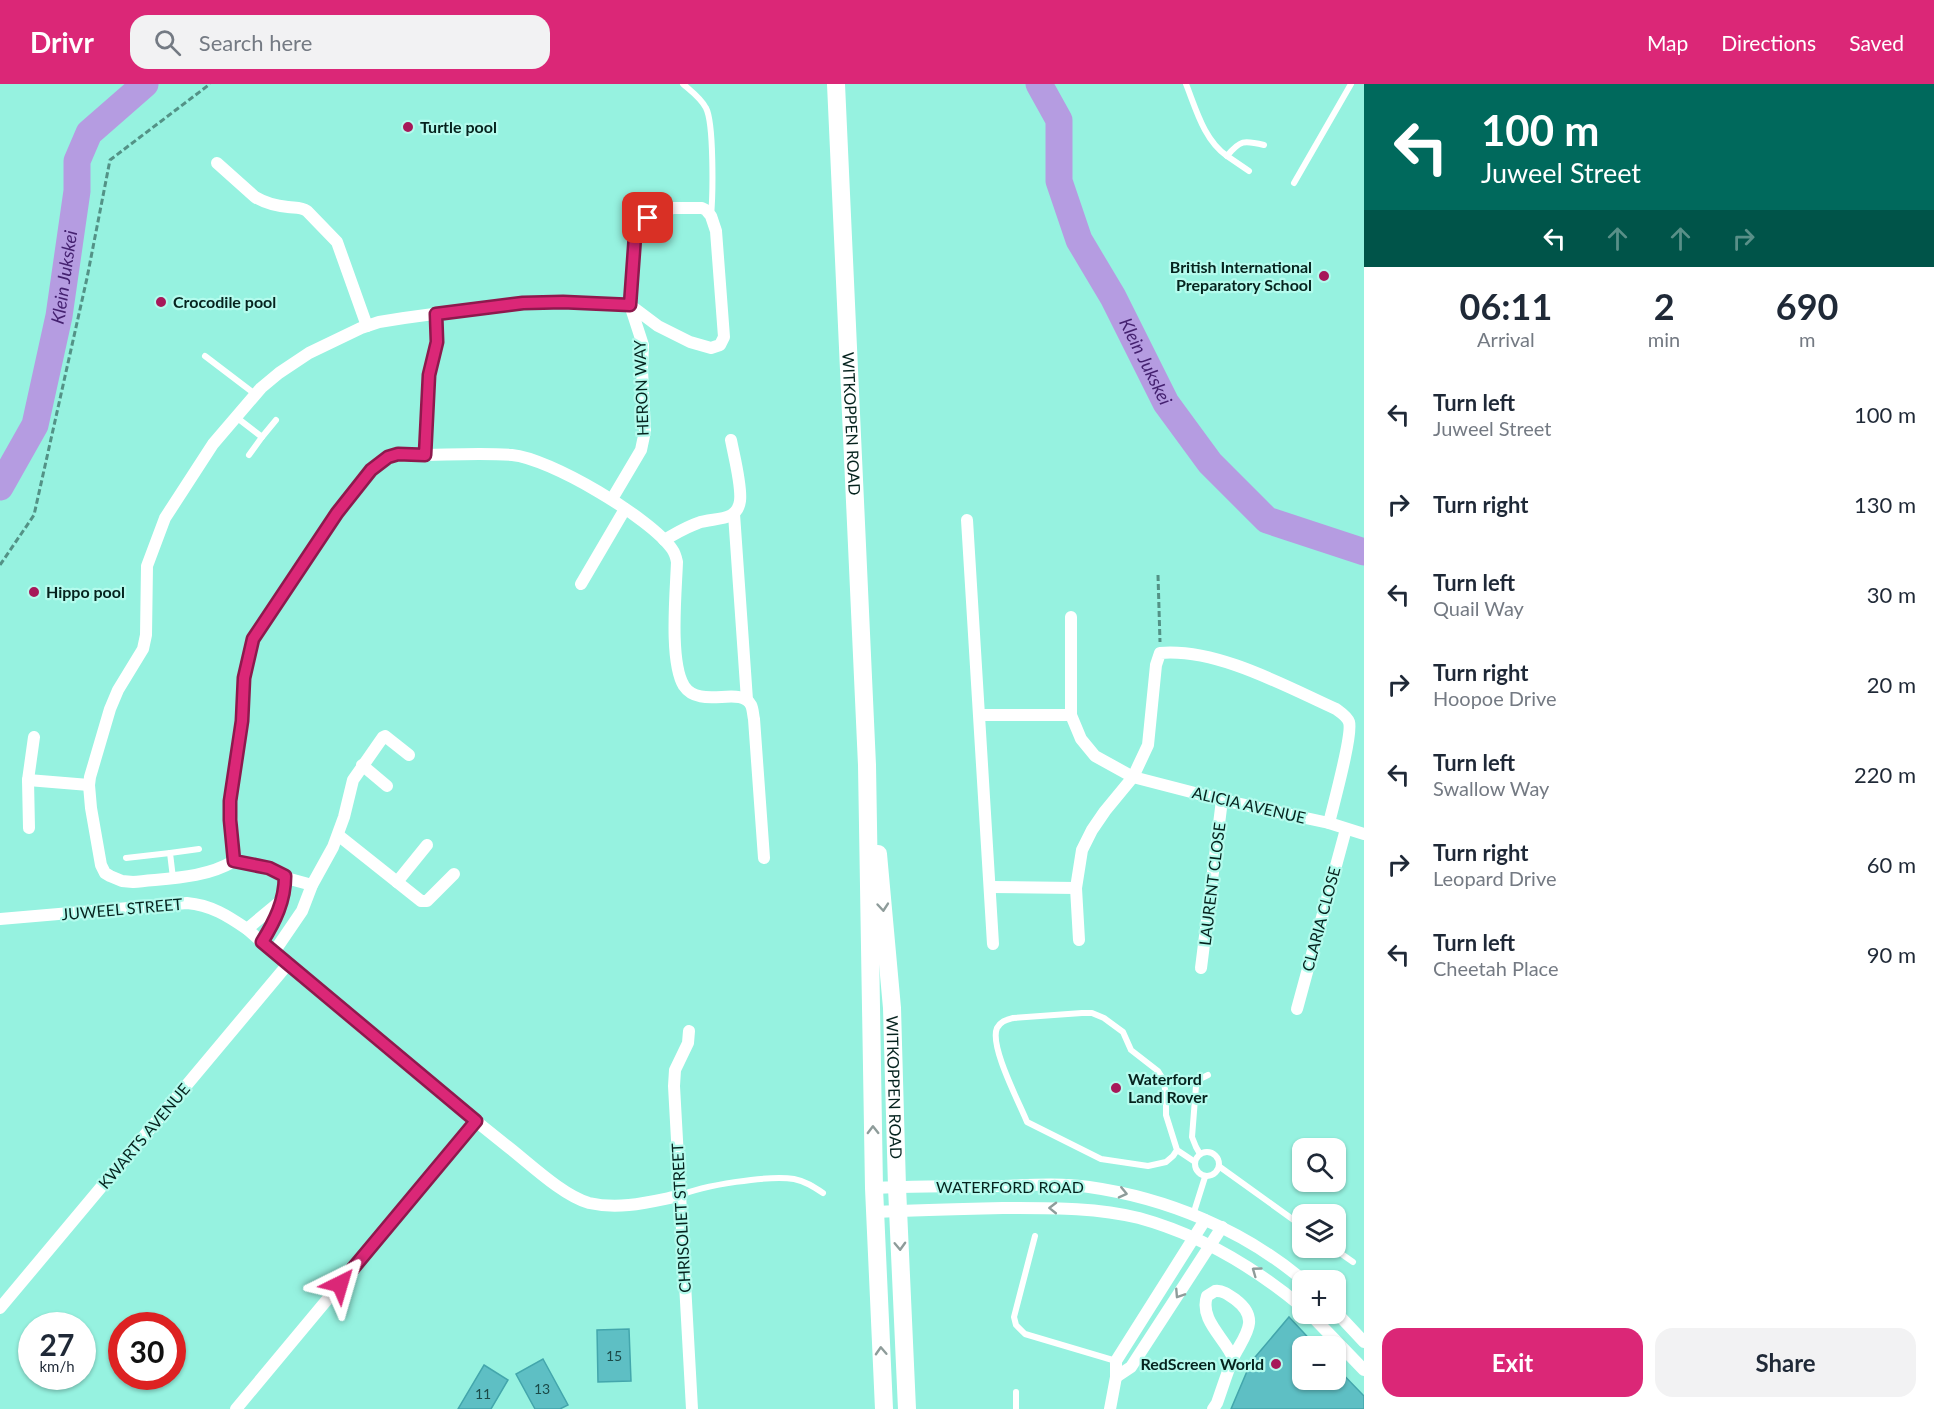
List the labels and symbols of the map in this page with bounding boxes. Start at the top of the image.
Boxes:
place label: Turtle pool [420,117,497,136]
marker: Turtle pool [401,120,415,134]
pin [622,192,673,243]
water label: Klein Jukskei [46,229,81,326]
place label: British International Preparatory School [1170,257,1312,294]
marker: British International Preparatory School [1317,269,1331,283]
place label: Crocodile pool [173,292,276,311]
marker: Crocodile pool [154,295,168,309]
water label: Klein Jukskei [1115,314,1177,408]
street label: HERON WAY [629,340,652,436]
street label: WITKOPPEN ROAD [839,352,865,496]
place label: Hippo pool [46,582,125,601]
marker: Hippo pool [27,585,41,599]
street label: ALICIA AVENUE [1191,782,1308,827]
street label: LAURENT CLOSE [1195,821,1229,947]
street label: CLARIA CLOSE [1297,864,1344,973]
street label: JUWEEL STREET [61,894,184,923]
one-way arrow [876,902,889,911]
street label: WITKOPPEN ROAD [883,1015,906,1159]
place label: Waterford Land Rover [1128,1069,1208,1106]
street label: KWARTS AVENUE [94,1079,193,1192]
marker: Waterford Land Rover [1109,1081,1123,1095]
one-way arrow [867,1125,879,1134]
street label: CHRISOLIET STREET [667,1142,694,1293]
street label: WATERFORD ROAD [936,1177,1084,1196]
one-way arrow [1118,1186,1128,1199]
one-way arrow [1048,1202,1057,1214]
one-way arrow [893,1241,906,1250]
position arrow [308,1252,372,1316]
one-way arrow [1251,1267,1262,1278]
one-way arrow [1174,1288,1186,1298]
speed limit sign: 30 [108,1312,186,1390]
one-way arrow [875,1346,888,1355]
house number: 15 [606,1347,622,1364]
place label: RedScreen World [1141,1354,1264,1373]
marker: RedScreen World [1269,1357,1283,1371]
house number: 13 [534,1380,550,1397]
house number: 11 [475,1385,491,1402]

